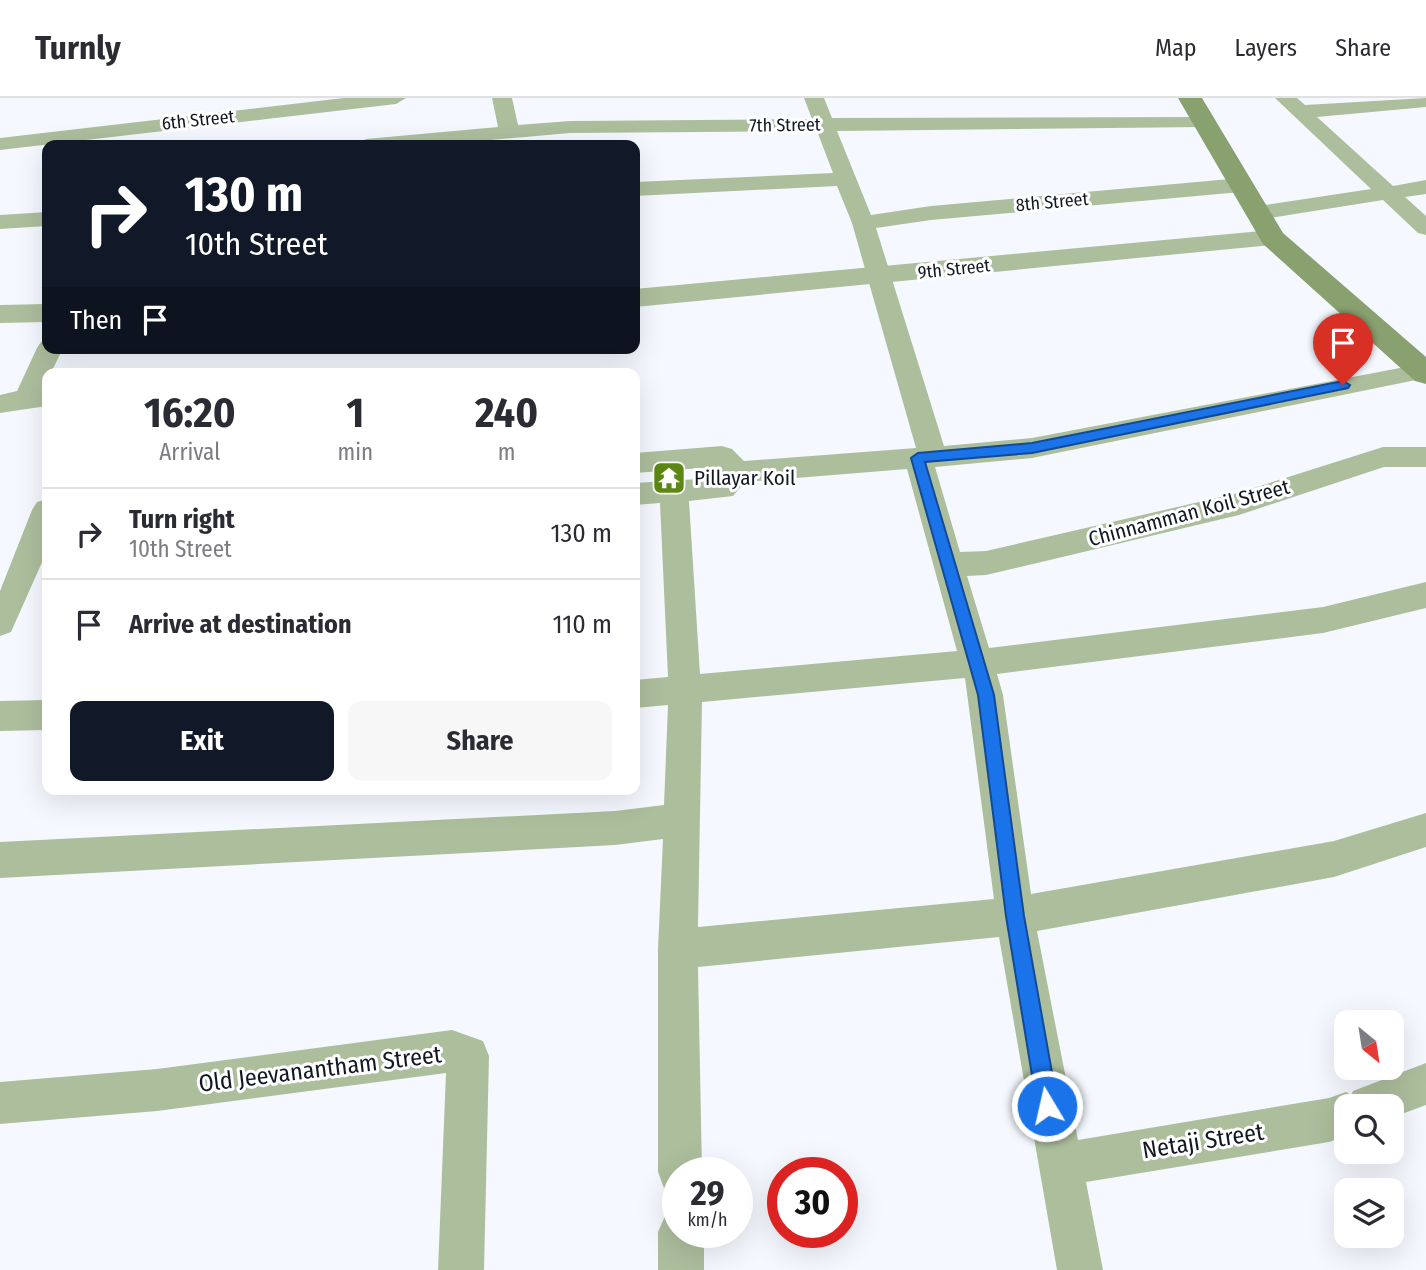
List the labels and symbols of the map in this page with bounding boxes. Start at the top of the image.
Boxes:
street label: 6th Street [161,105,235,135]
street label: 7th Street [749,113,821,137]
street label: 8th Street [1015,188,1089,216]
street label: 9th Street [917,254,991,284]
pin [1313,313,1373,385]
temple icon: Pillayar Koil [650,459,688,497]
place label: Pillayar Koil [694,465,796,491]
street label: Chinnamman Koil Street [1086,474,1293,552]
north arrow [1334,1010,1404,1080]
street label: Old Jeevanantham Street [197,1040,443,1098]
position arrow [1010,1069,1084,1143]
street label: Netaji Street [1140,1118,1266,1164]
speed limit sign: 30 [767,1157,858,1248]

